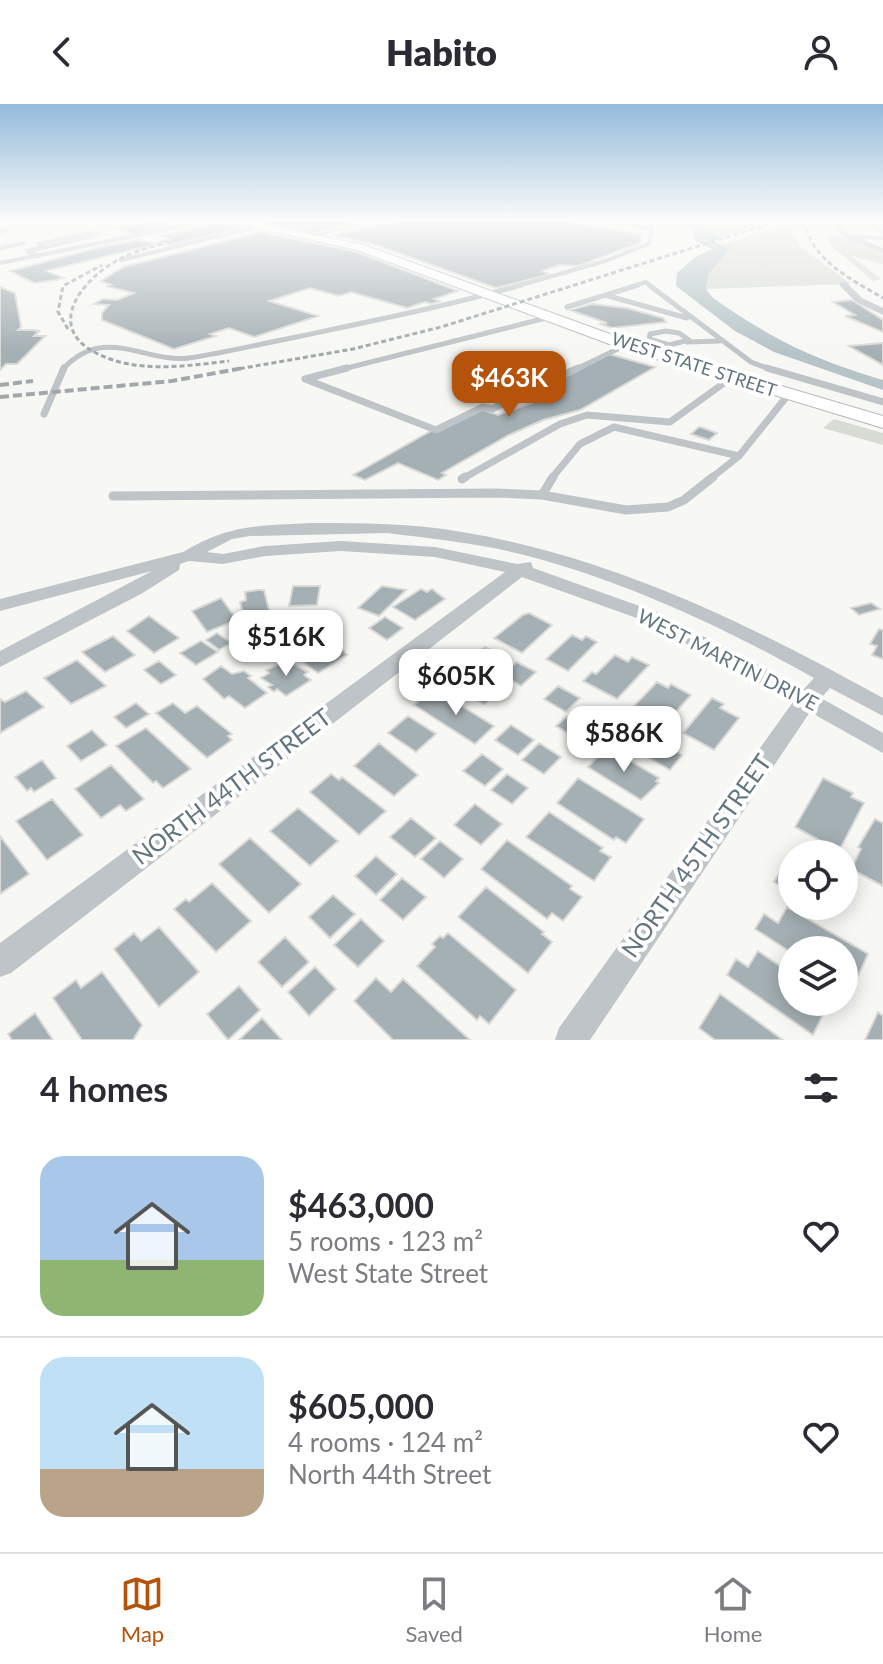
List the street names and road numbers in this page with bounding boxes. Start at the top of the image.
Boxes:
street label: WEST STATE STREET [609,327,780,401]
street label: WEST MARTIN DRIVE [634,603,823,715]
street label: NORTH 44TH STREET [126,702,336,870]
street label: NORTH 45TH STREET [615,748,777,962]

